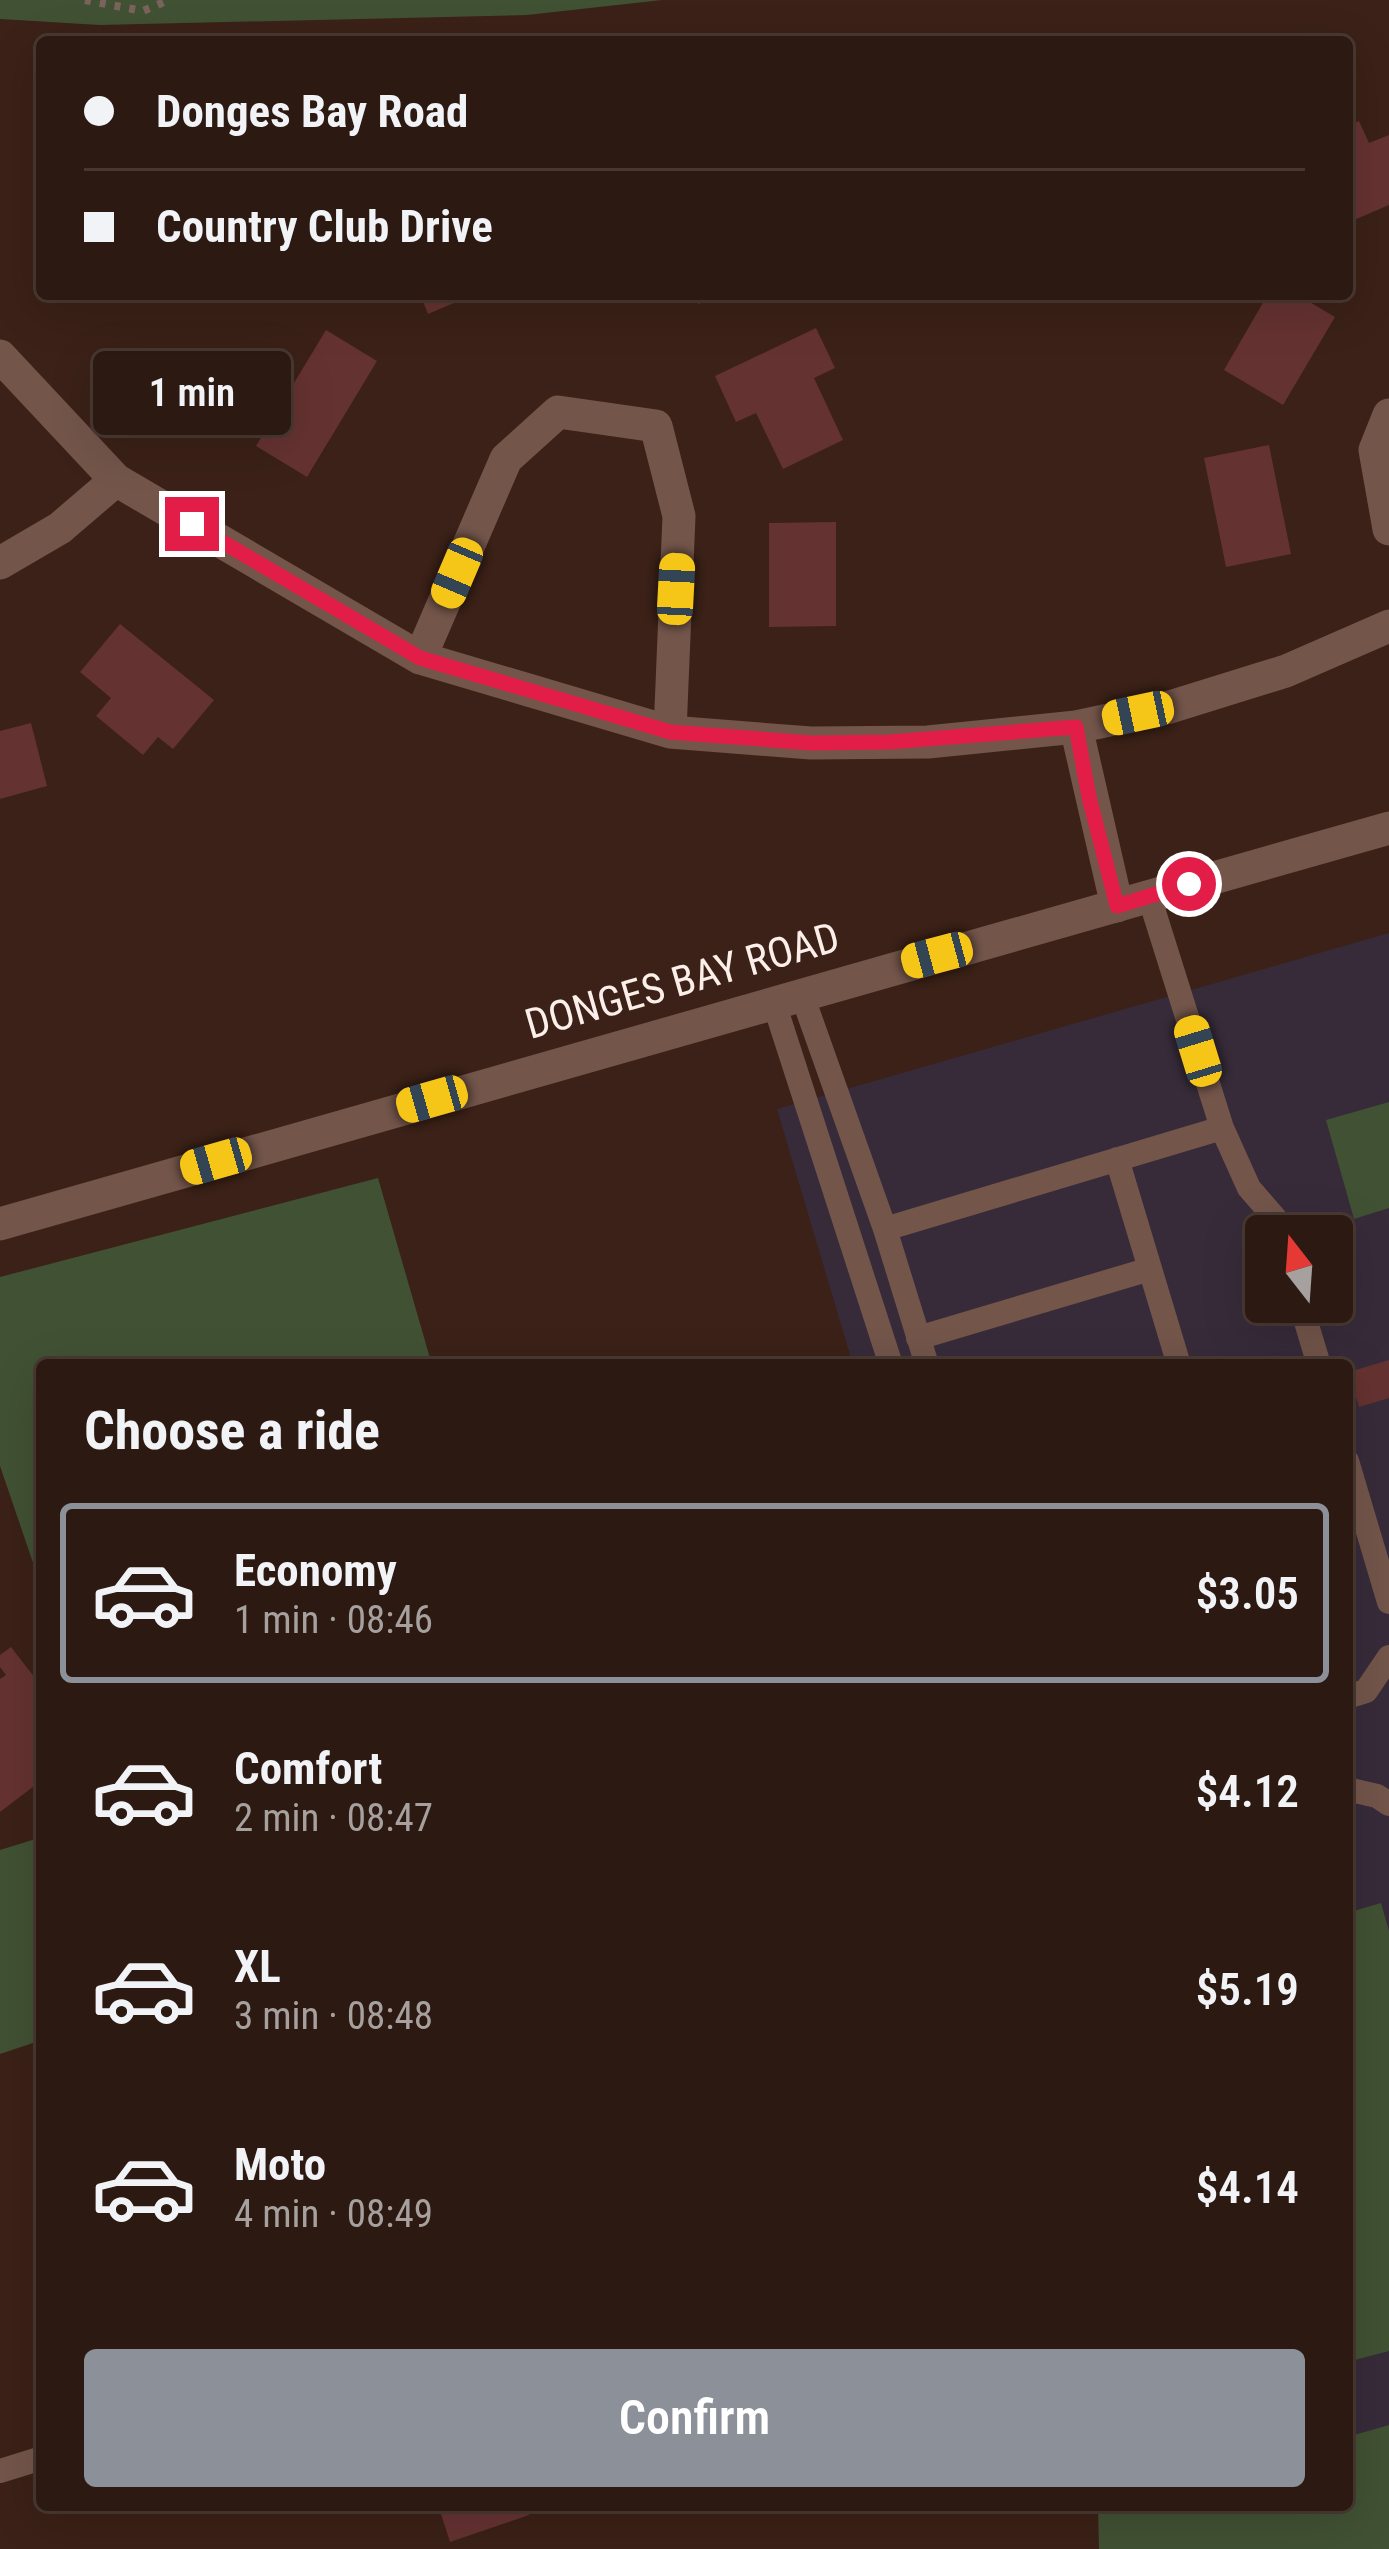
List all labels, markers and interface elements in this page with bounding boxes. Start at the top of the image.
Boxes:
text: Donges Bay Road [156,85,468,138]
text: Country Club Drive [156,200,493,253]
callout: 1 min [93,350,291,434]
text: 1 min [149,370,235,416]
route end [165,497,219,551]
car [426,533,488,613]
car [656,552,696,626]
car [1099,688,1177,738]
route start [1162,857,1216,911]
street label: DONGES BAY ROAD [519,912,845,1049]
car [898,928,976,982]
car [1170,1011,1226,1091]
car [392,1072,472,1126]
car [176,1134,256,1188]
north arrow [1245,1215,1353,1323]
map controls [1245,1215,1353,1323]
text: Choose a ride [84,1399,380,1462]
icon: car [90,1539,198,1647]
text: Economy [234,1544,397,1597]
text: $3.05 [1196,1567,1299,1620]
text: 1 min · 08:46 [234,1597,433,1643]
icon: car [90,1737,198,1845]
text: Comfort [234,1742,382,1795]
text: $4.12 [1196,1765,1299,1818]
text: 2 min · 08:47 [234,1795,433,1841]
icon: car [90,1935,198,2043]
text: XL [234,1940,281,1993]
text: $5.19 [1196,1963,1299,2016]
text: 3 min · 08:48 [234,1993,433,2039]
icon: car [90,2133,198,2241]
text: Moto [234,2138,326,2191]
text: $4.14 [1196,2161,1299,2214]
text: 4 min · 08:49 [234,2191,433,2237]
button: Confirm [84,2349,1305,2487]

